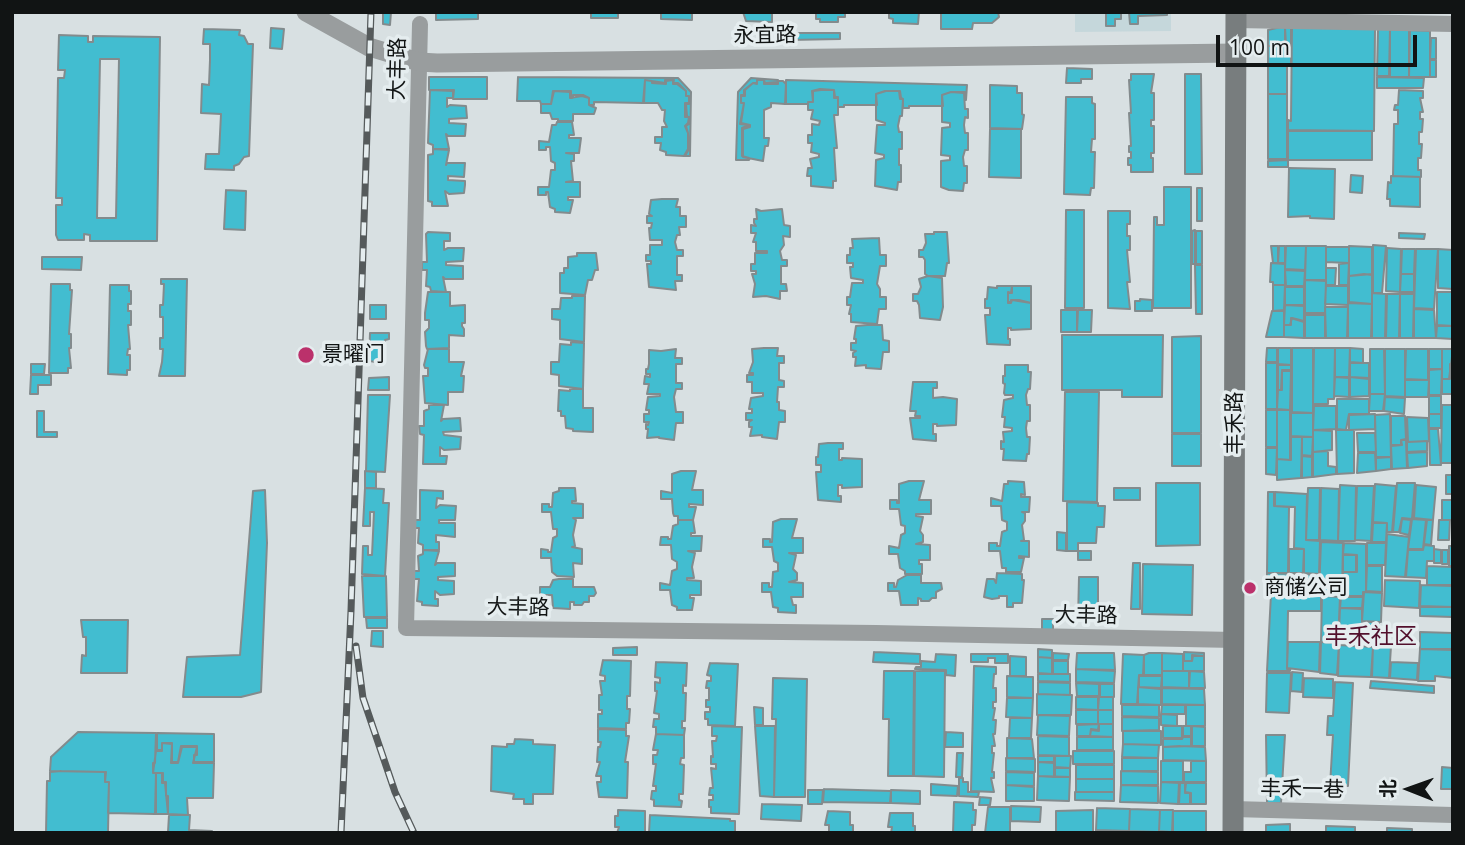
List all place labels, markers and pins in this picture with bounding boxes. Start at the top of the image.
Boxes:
place label: 景曜门 [322,342,385,368]
marker: 景曜门 [296,345,316,365]
place label: 商储公司 [1264,575,1348,601]
marker: 商储公司 [1242,580,1258,596]

